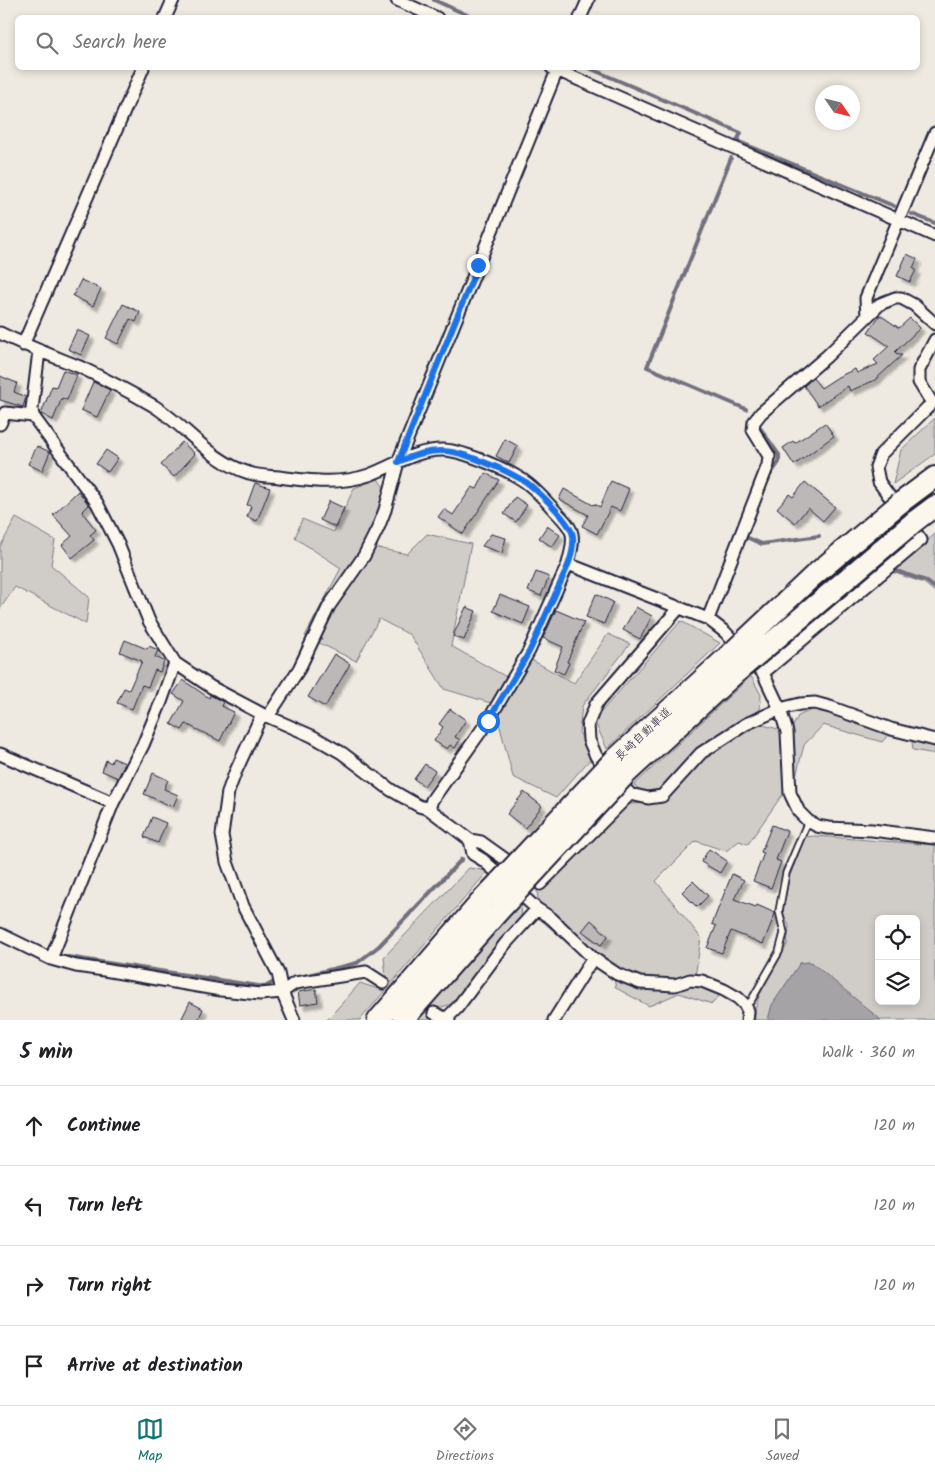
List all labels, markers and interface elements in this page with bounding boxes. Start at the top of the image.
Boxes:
search box [15,15,920,70]
text: Search here [73,28,167,58]
icon: search [33,29,61,57]
north arrow [815,85,860,130]
route end [467,254,490,277]
street label: 長崎自動車道 [611,703,676,766]
route start [477,710,500,733]
map controls [875,915,920,1005]
button: locate [875,915,920,960]
button: layers [875,960,920,1005]
text: 5 min [20,1036,73,1069]
text: Walk · 360 m [822,1040,915,1065]
text: Continue [67,1111,140,1141]
icon: ahead [20,1112,48,1140]
text: 120 m [874,1113,915,1138]
text: Turn left [67,1191,142,1221]
icon: left [20,1192,48,1220]
text: 120 m [874,1193,915,1218]
text: Turn right [67,1271,152,1301]
icon: right [20,1272,48,1300]
text: 120 m [874,1273,915,1298]
text: Arrive at destination [67,1351,243,1381]
icon: arrive [20,1352,48,1380]
tab: Map [136,1415,164,1467]
tab: Directions [436,1415,494,1467]
tab: Saved [766,1415,799,1467]

